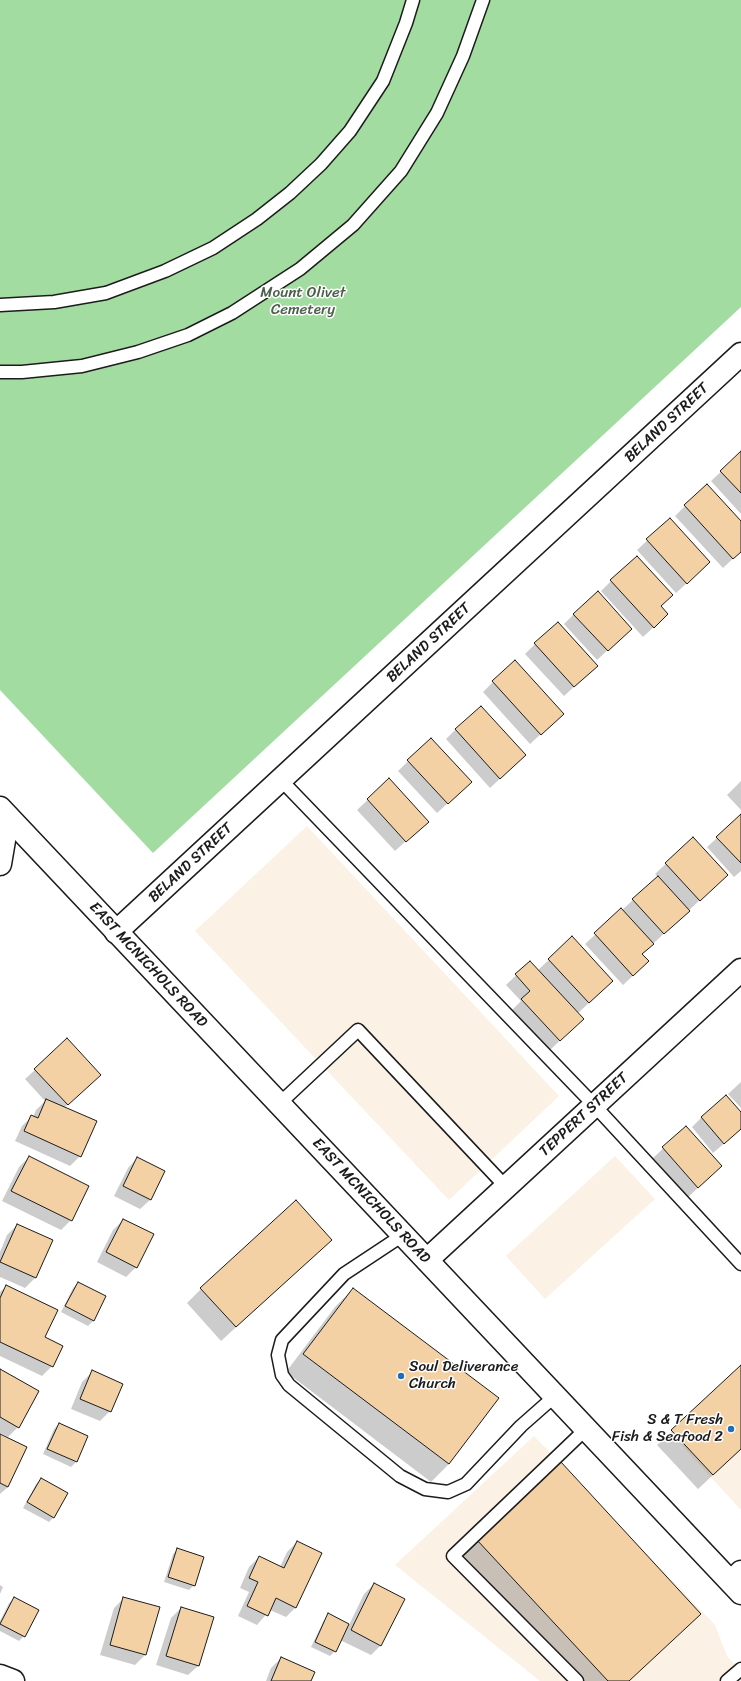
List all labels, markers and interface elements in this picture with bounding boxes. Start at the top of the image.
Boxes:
park label: Mount Olivet Cemetery [260,284,346,319]
street label: BELAND STREET [621,379,713,467]
street label: BELAND STREET [383,599,475,687]
street label: BELAND STREET [145,819,237,907]
street label: EAST MCNICHOLS ROAD [85,899,211,1031]
street label: TEPPERT STREET [536,1069,632,1161]
street label: EAST MCNICHOLS ROAD [308,1135,434,1267]
place label: Soul Deliverance Church [409,1358,519,1393]
marker: Soul Deliverance Church [396,1371,406,1381]
place label: S & T Fresh Fish & Seafood 2 [612,1411,723,1446]
marker: S & T Fresh Fish & Seafood 2 [726,1424,736,1434]

